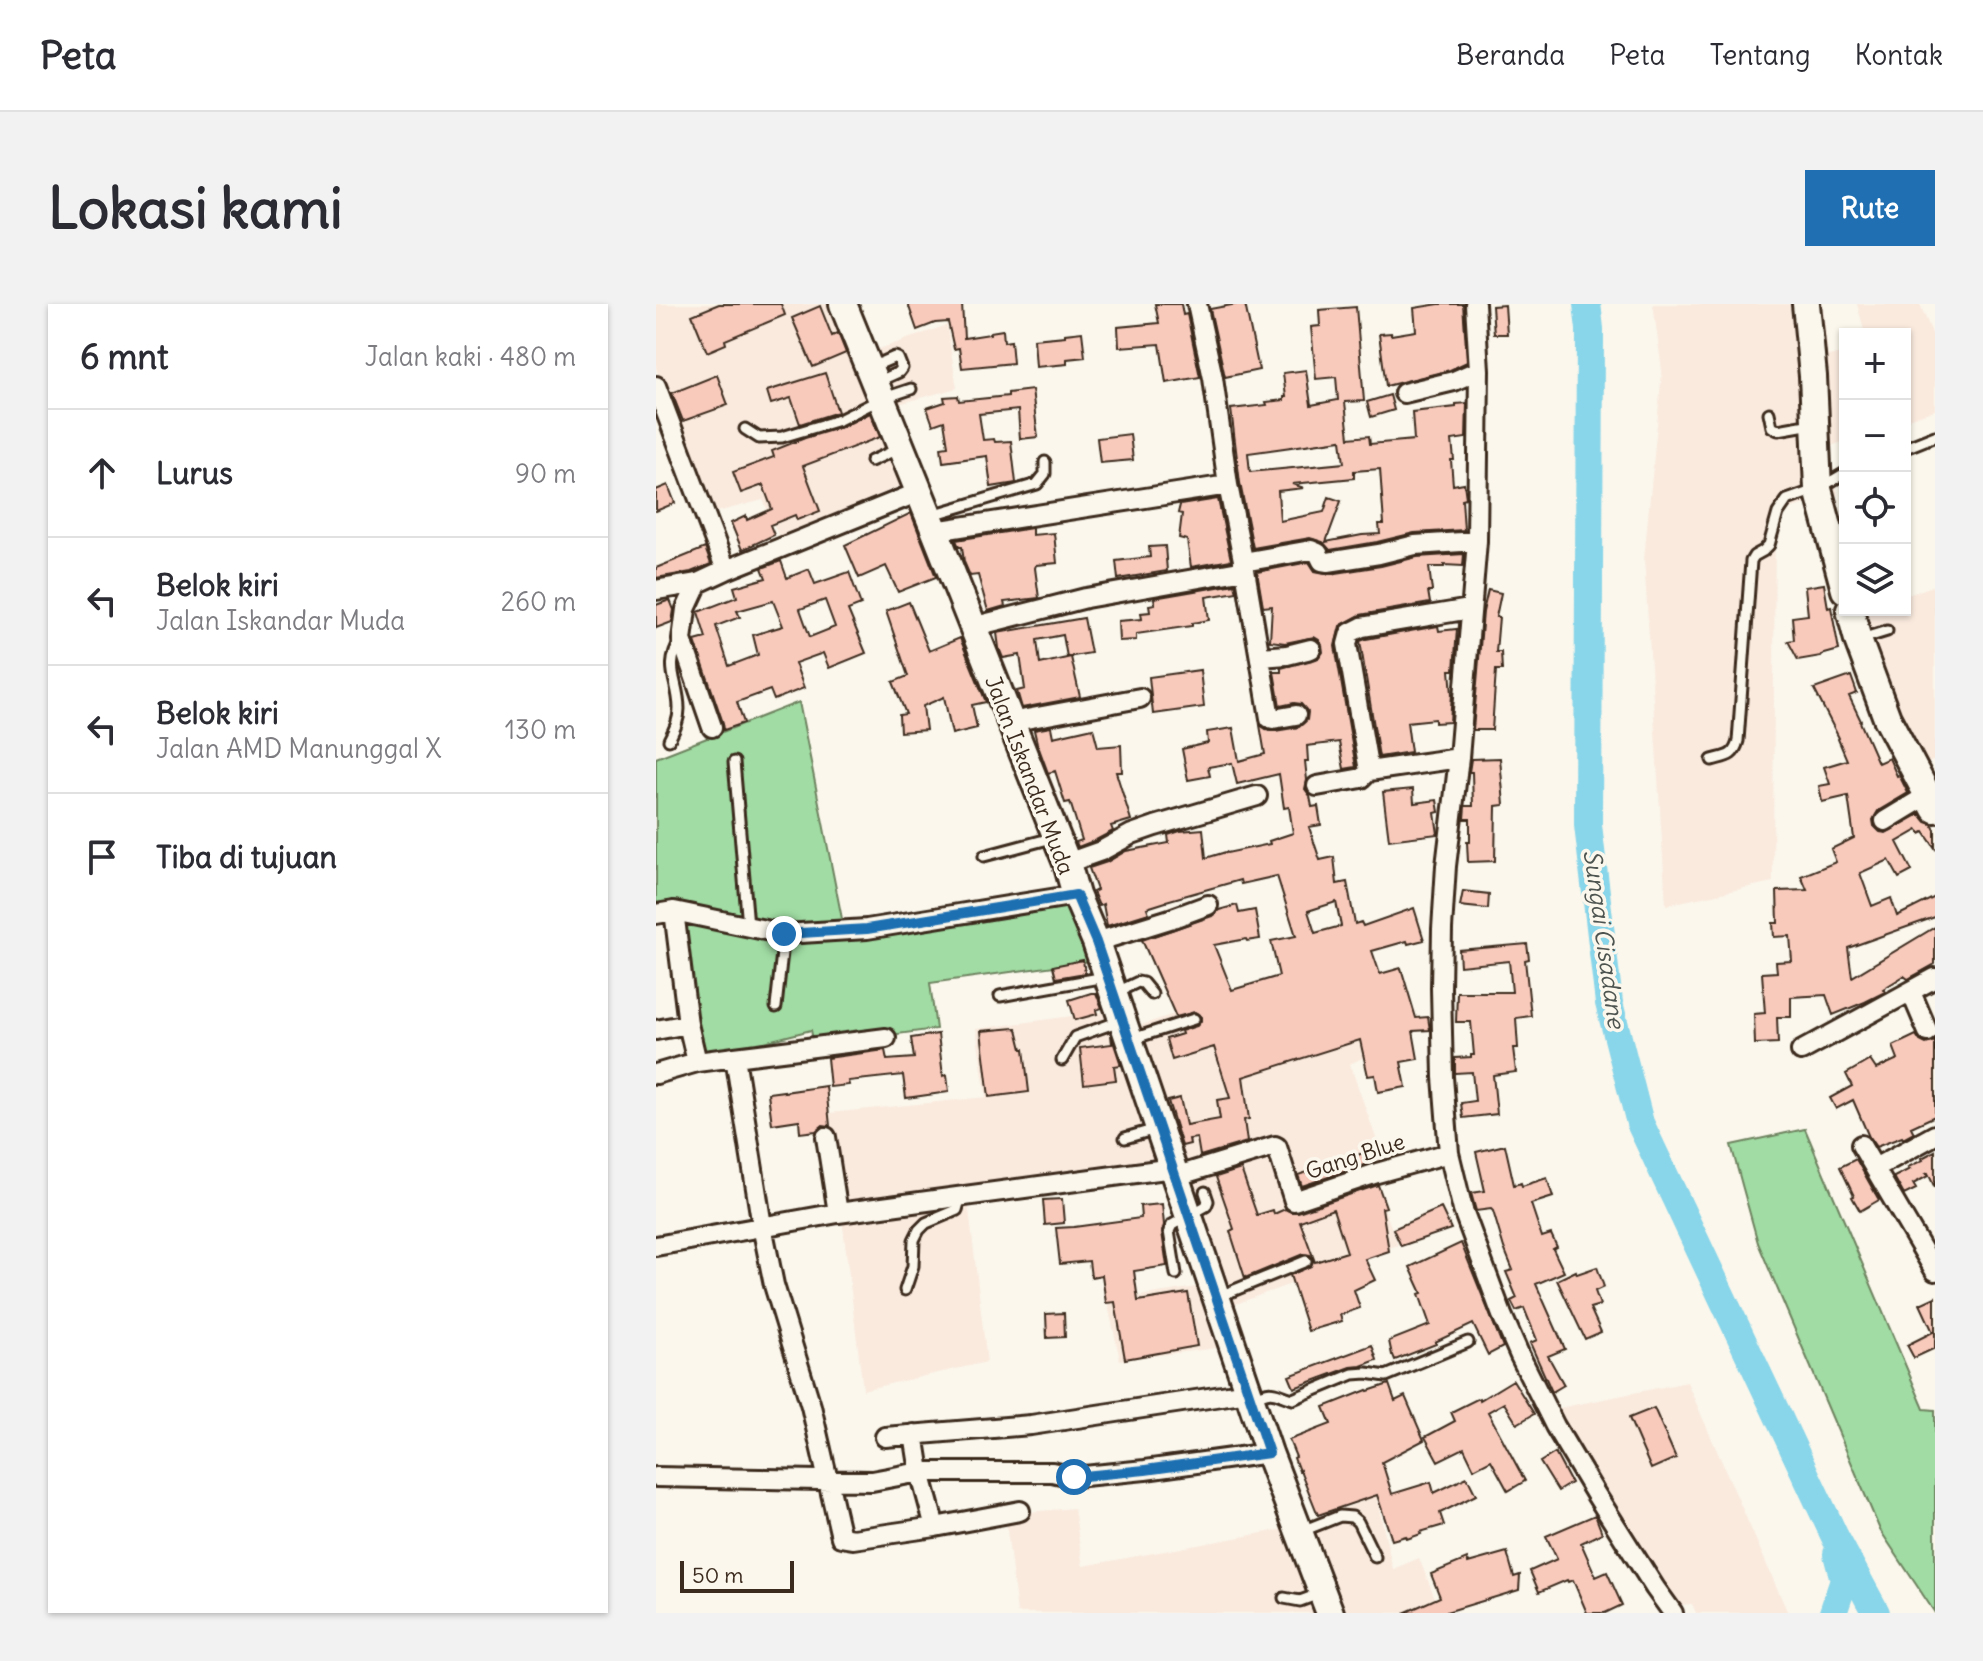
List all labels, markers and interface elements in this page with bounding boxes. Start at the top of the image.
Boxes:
text: Peta [40,32,116,79]
text: Beranda [1456,37,1565,73]
text: Peta [1609,37,1666,73]
text: Tentang [1710,37,1811,73]
text: Kontak [1855,37,1943,73]
button: Rute [1805,170,1935,246]
text: Lokasi kami [48,173,343,243]
map controls [1839,328,1911,616]
button: + [1839,328,1911,400]
text: 6 mnt [80,335,168,378]
text: Jalan kaki · 480 m [365,340,576,373]
button: − [1839,400,1911,472]
icon: ahead [80,451,124,495]
text: Lurus [156,454,233,492]
text: 90 m [515,457,576,490]
button: locate [1839,472,1911,544]
button: layers [1839,544,1911,616]
text: Belok kiri [156,566,279,604]
icon: left [80,579,124,623]
text: 260 m [501,585,576,618]
text: Jalan Iskandar Muda [156,604,405,637]
street label: Jalan Iskandar Muda [979,672,1081,878]
text: Belok kiri [156,694,279,732]
icon: left [80,707,124,751]
text: 130 m [505,713,576,746]
text: Jalan AMD Manunggal X [156,732,441,765]
icon: arrive [80,835,124,879]
text: Tiba di tujuan [156,838,337,876]
water label: Sungai Cisadane [1578,848,1633,1032]
route end [766,916,802,952]
street label: Gang Blue [1302,1127,1408,1185]
route start [1056,1459,1092,1495]
scale bar [680,1557,794,1593]
text: 50 m [692,1561,744,1589]

